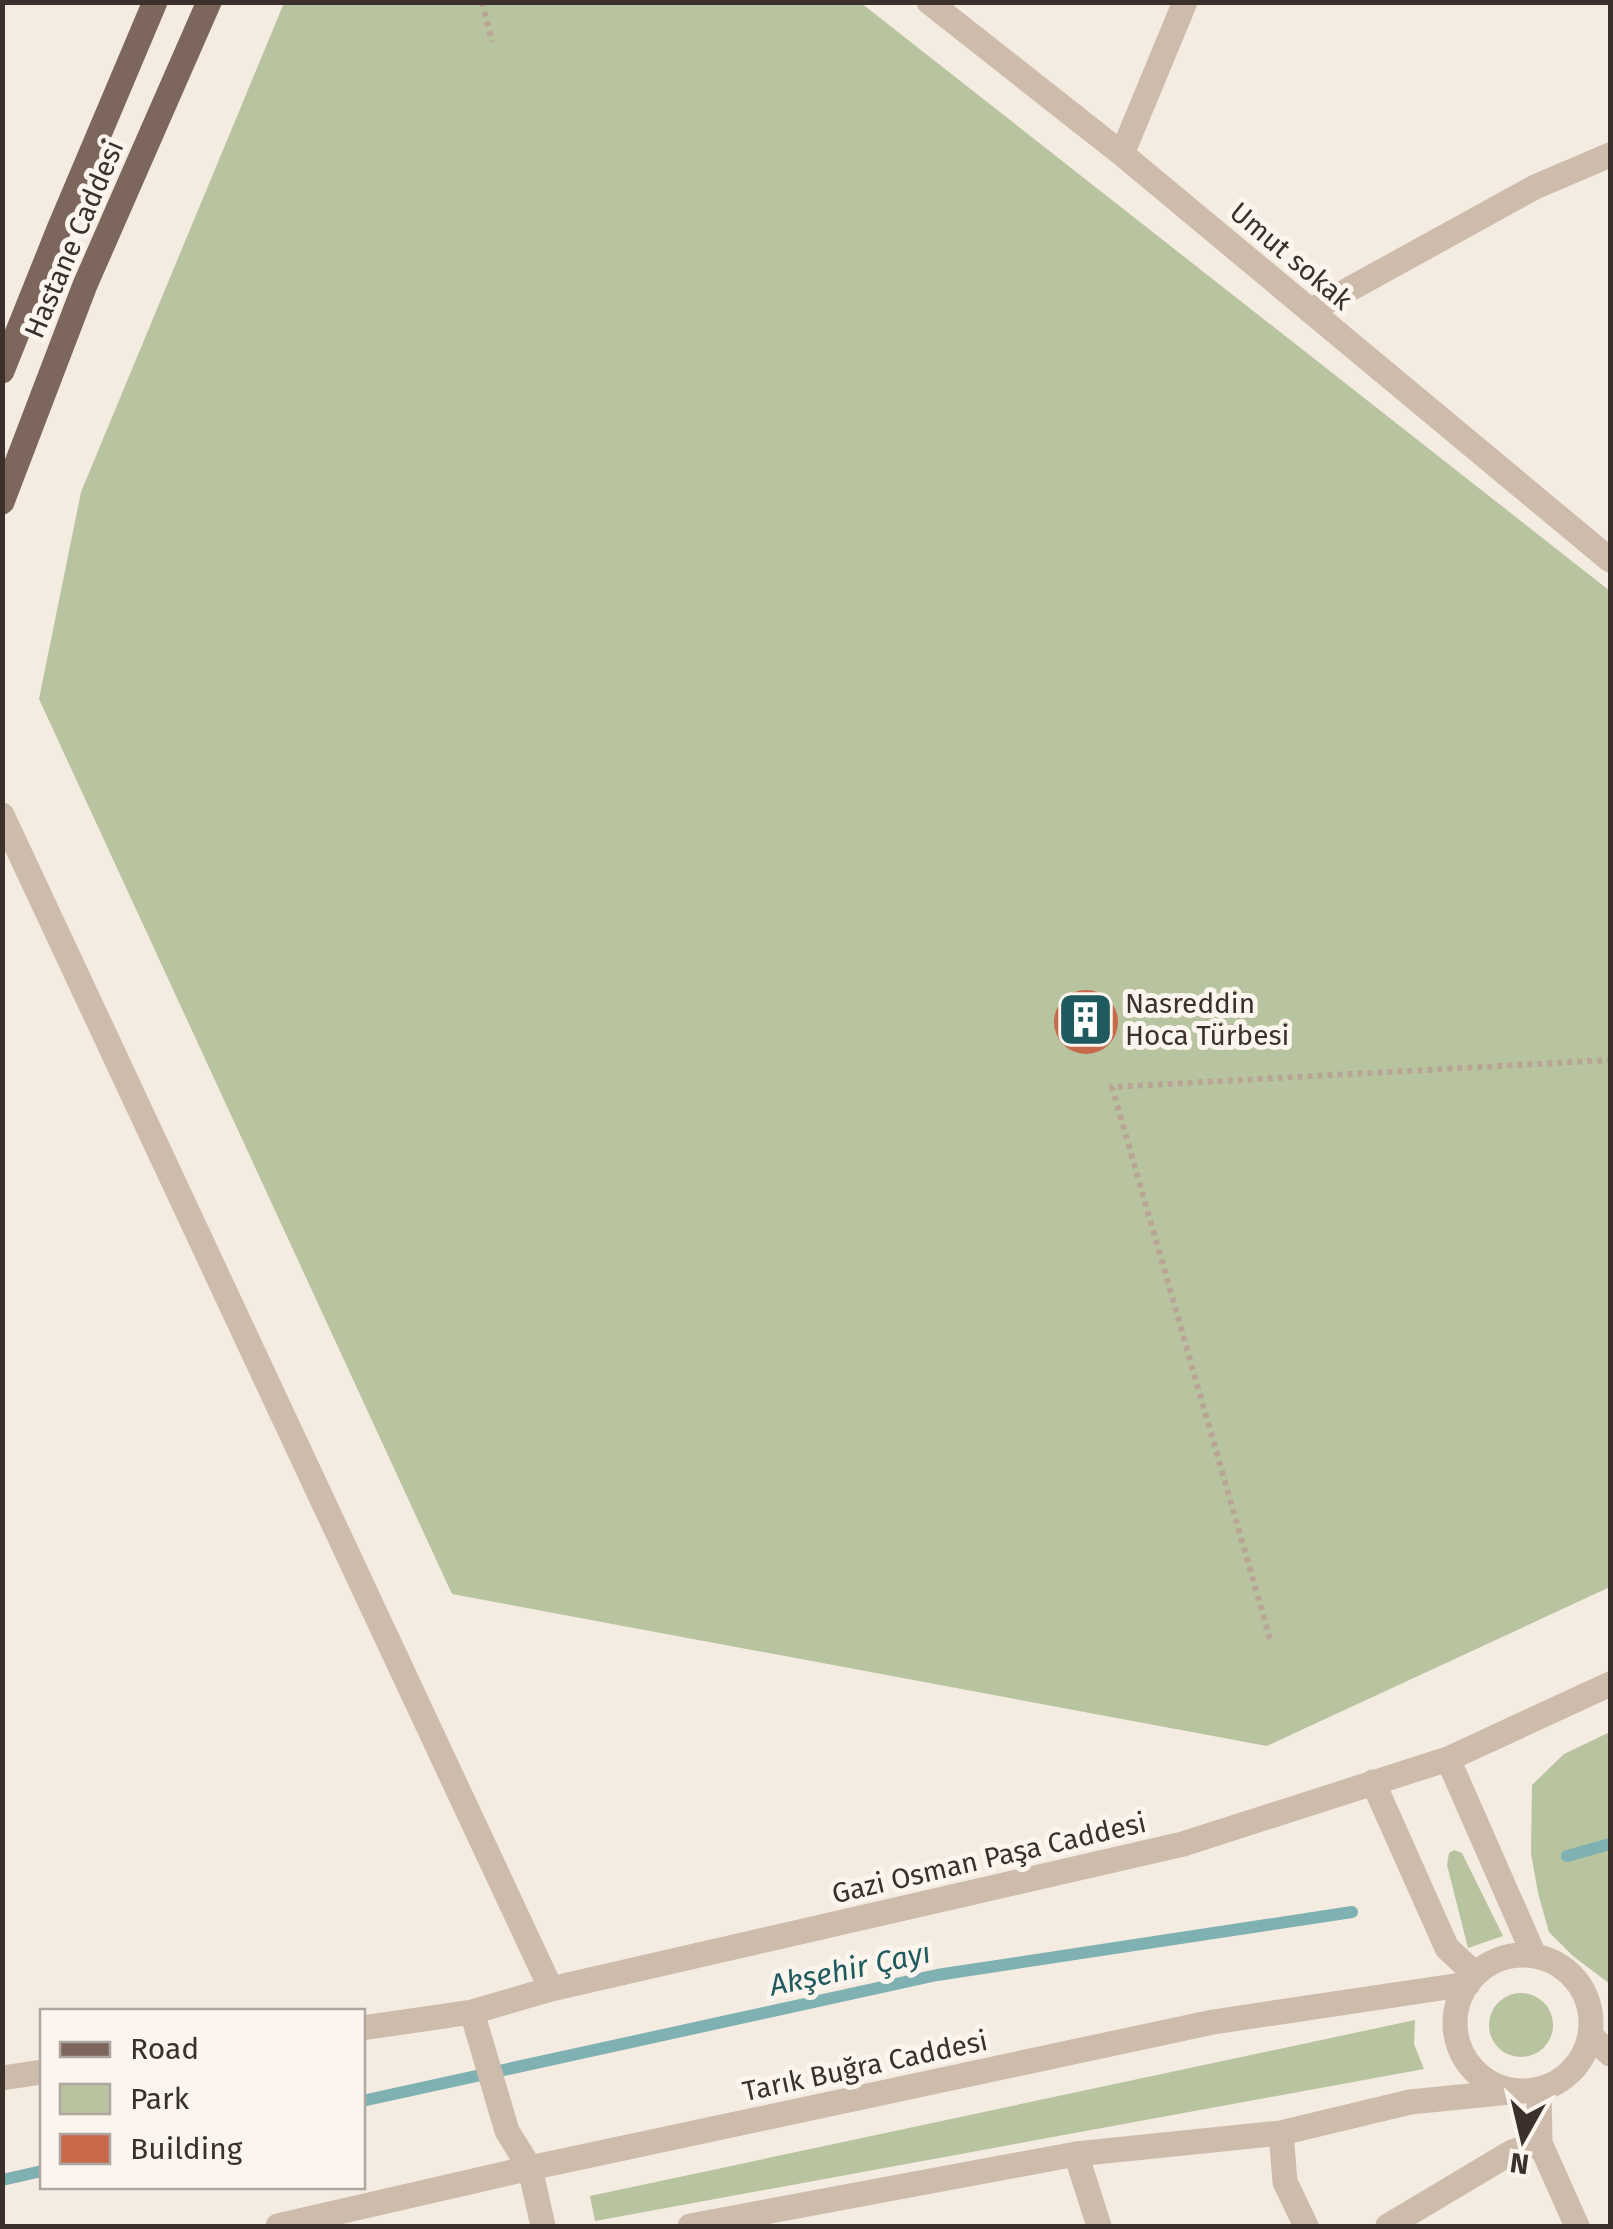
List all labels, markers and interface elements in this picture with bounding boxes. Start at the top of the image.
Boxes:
street label: Hastane Caddesi [17,135,131,343]
street label: Umut sokak [1223,195,1359,317]
place label: Nasreddin Hoca Türbesi [1125,987,1289,1052]
building icon: Nasreddin Hoca Türbesi [1056,989,1116,1049]
street label: Gazi Osman Paşa Caddesi [829,1806,1149,1910]
water label: Akşehir Çayı [765,1934,934,2004]
legend [40,2009,365,2189]
street label: Tarık Buğra Caddesi [740,2024,990,2108]
text: Road [130,2031,199,2067]
text: Park [130,2081,190,2117]
north arrow [1473,2089,1573,2189]
text: Building [130,2131,243,2167]
text: N [1508,2146,1531,2181]

